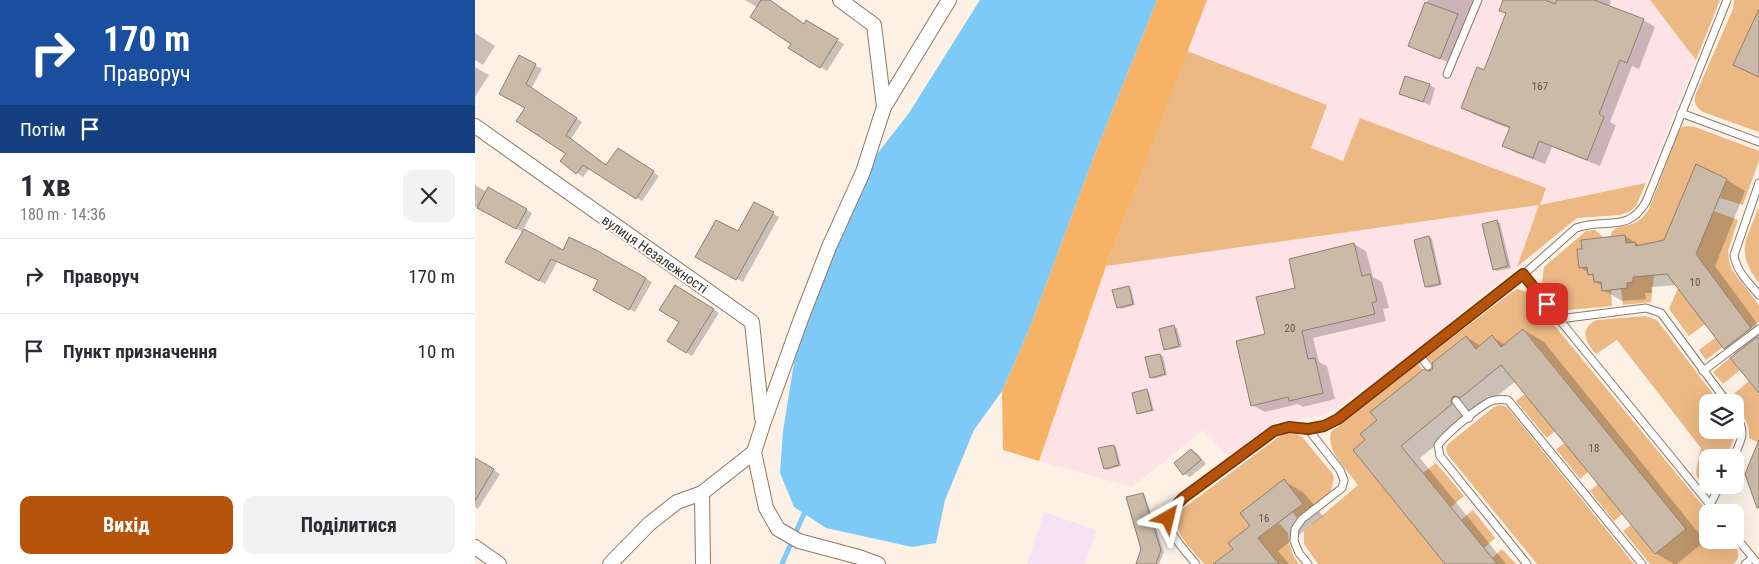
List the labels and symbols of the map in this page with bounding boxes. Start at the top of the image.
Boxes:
house number: 167 [1532,80,1548,93]
street label: вулиця Незалежності [599,212,711,296]
house number: 10 [1690,276,1700,289]
pin [1526,283,1568,325]
house number: 20 [1285,322,1295,335]
house number: 18 [1589,442,1599,455]
position arrow [1141,491,1193,543]
house number: 16 [1259,512,1269,525]

